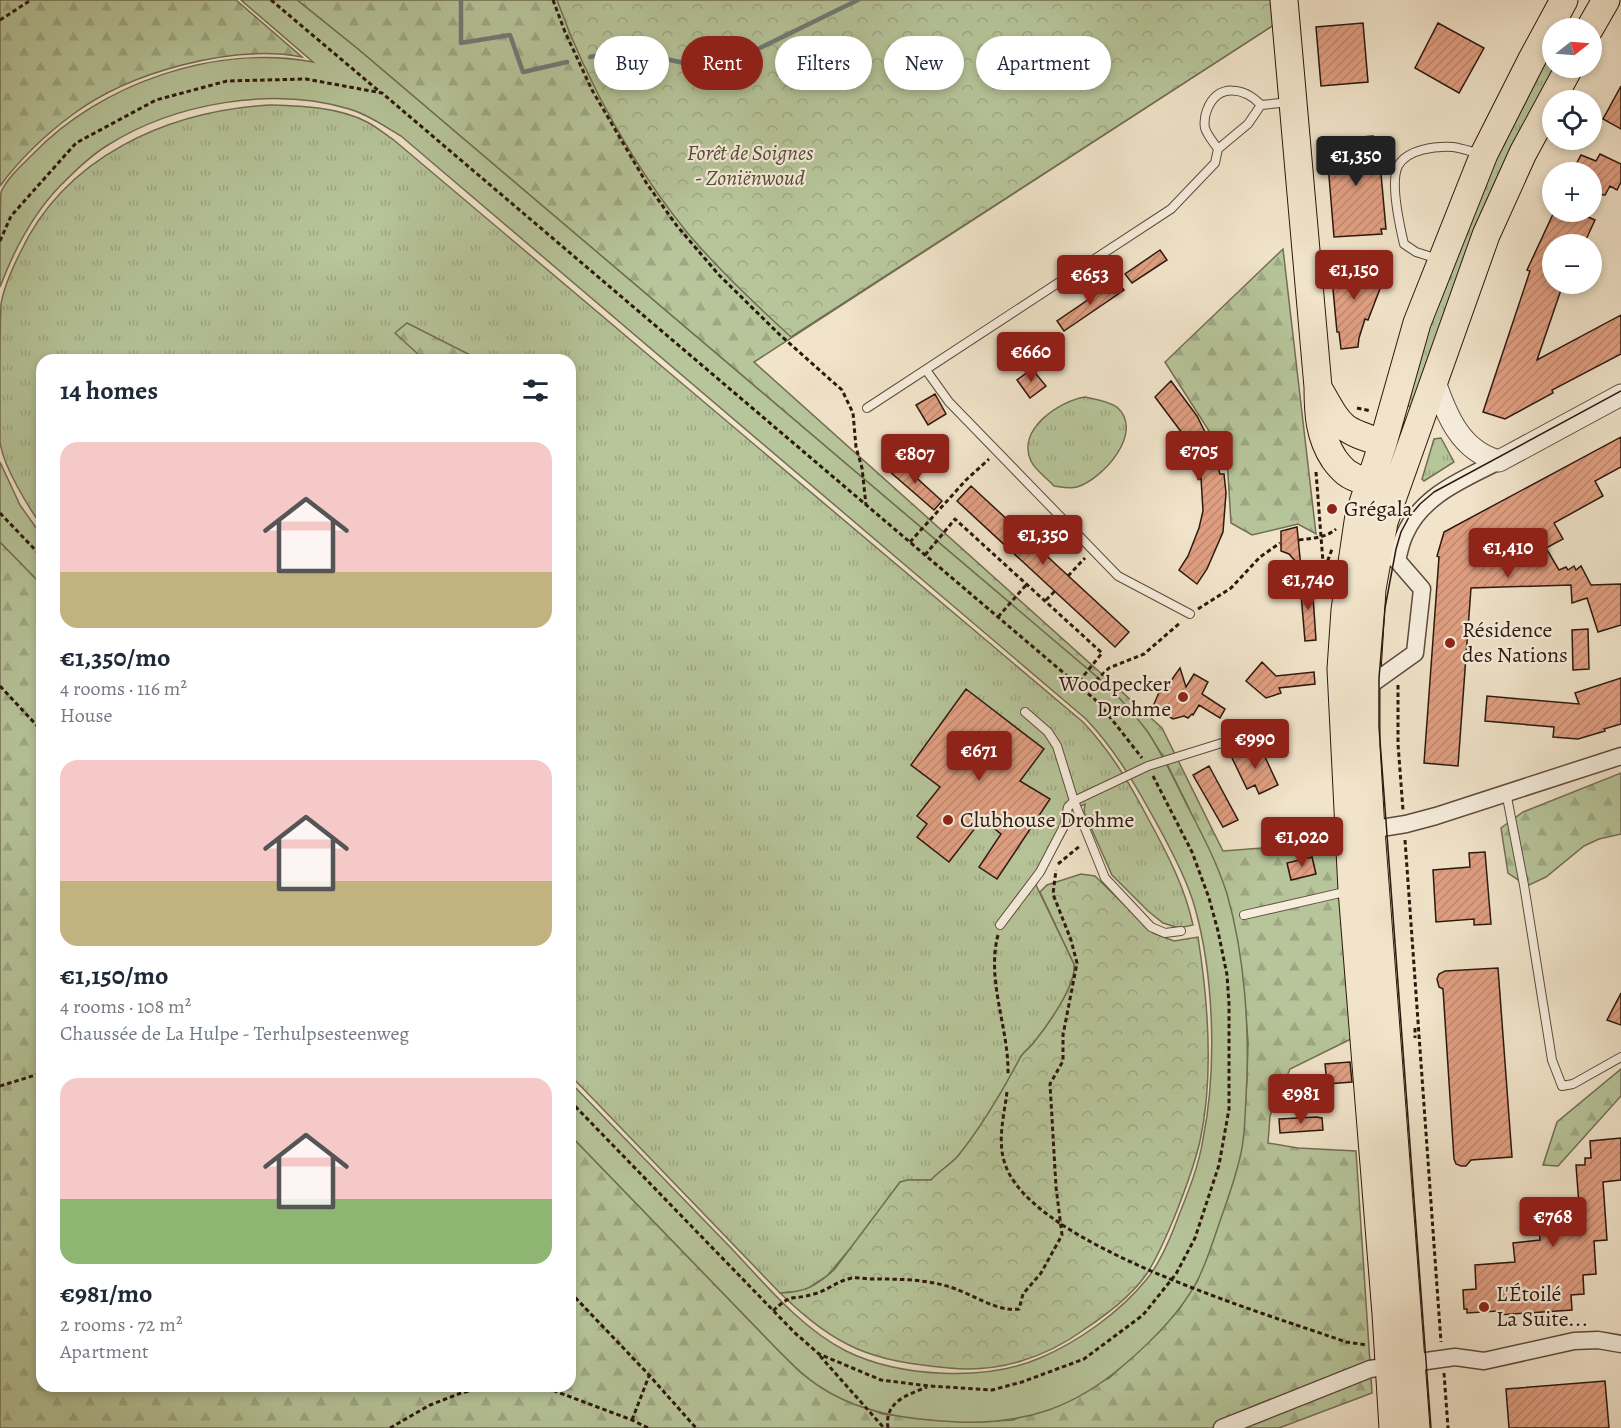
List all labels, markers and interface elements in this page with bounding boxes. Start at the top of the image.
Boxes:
north arrow [1542,18,1602,78]
map controls [1542,18,1602,294]
chip: Buy [594,36,669,90]
chip: Rent [681,36,763,90]
chip: Filters [775,36,872,90]
chip: New [884,36,964,90]
chip: Apartment [976,36,1111,90]
button: locate [1542,90,1602,150]
pin: €1,350 [1307,136,1405,187]
park label: Forêt de Soignes - Zoniënwoud [687,138,814,193]
text: €1,350 [1330,142,1382,169]
button: + [1542,162,1602,222]
button: − [1542,234,1602,294]
pin: €1,150 [1305,250,1403,301]
pin: €653 [1054,255,1126,306]
text: €1,150 [1329,256,1379,283]
text: €653 [1071,261,1109,288]
pin: €660 [995,332,1067,383]
text: €660 [1011,338,1051,365]
text: 14 homes [60,373,158,408]
icon: filters [519,374,552,407]
pin: €705 [1163,431,1235,482]
pin: €807 [879,434,951,485]
text: €705 [1180,437,1218,464]
text: €807 [895,440,935,467]
icon: home [252,481,360,589]
place label: Grégala [1344,494,1413,524]
marker: Grégala [1325,502,1339,516]
pin: €1,350 [994,515,1092,566]
text: €1,350 [1017,521,1069,548]
pin: €1,410 [1459,528,1557,579]
text: €1,410 [1483,534,1533,561]
pin: €1,740 [1259,560,1357,611]
text: €1,740 [1282,566,1334,593]
place label: Résidence des Nations [1462,615,1568,670]
marker: Résidence des Nations [1443,636,1457,650]
text: €1,350/mo [60,640,170,675]
place label: Woodpecker Drohme [1058,669,1171,724]
text: 4 rooms · 116 m² [60,675,187,702]
marker: Woodpecker Drohme [1176,690,1190,704]
text: House [60,702,112,729]
pin: €990 [1219,719,1291,770]
text: €990 [1235,725,1275,752]
pin: €671 [943,731,1015,782]
text: €671 [961,737,997,764]
icon: home [252,799,360,907]
place label: Clubhouse Drohme [960,805,1134,835]
marker: Clubhouse Drohme [941,813,955,827]
pin: €1,020 [1253,817,1351,868]
text: €1,020 [1275,823,1329,850]
text: €1,150/mo [60,958,168,993]
text: 4 rooms · 108 m² [60,993,191,1020]
text: Chaussée de La Hulpe - Terhulpsesteenweg [60,1020,409,1047]
pin: €981 [1265,1074,1337,1125]
text: €981 [1282,1080,1320,1107]
icon: home [252,1117,360,1225]
pin: €768 [1517,1197,1589,1248]
text: €768 [1534,1203,1572,1230]
text: €981/mo [60,1276,153,1311]
place label: L'Étoilé La Suite... [1496,1279,1588,1334]
marker: L'Étoilé La Suite... [1477,1300,1491,1314]
text: 2 rooms · 72 m² [60,1311,182,1338]
text: Apartment [60,1338,149,1365]

